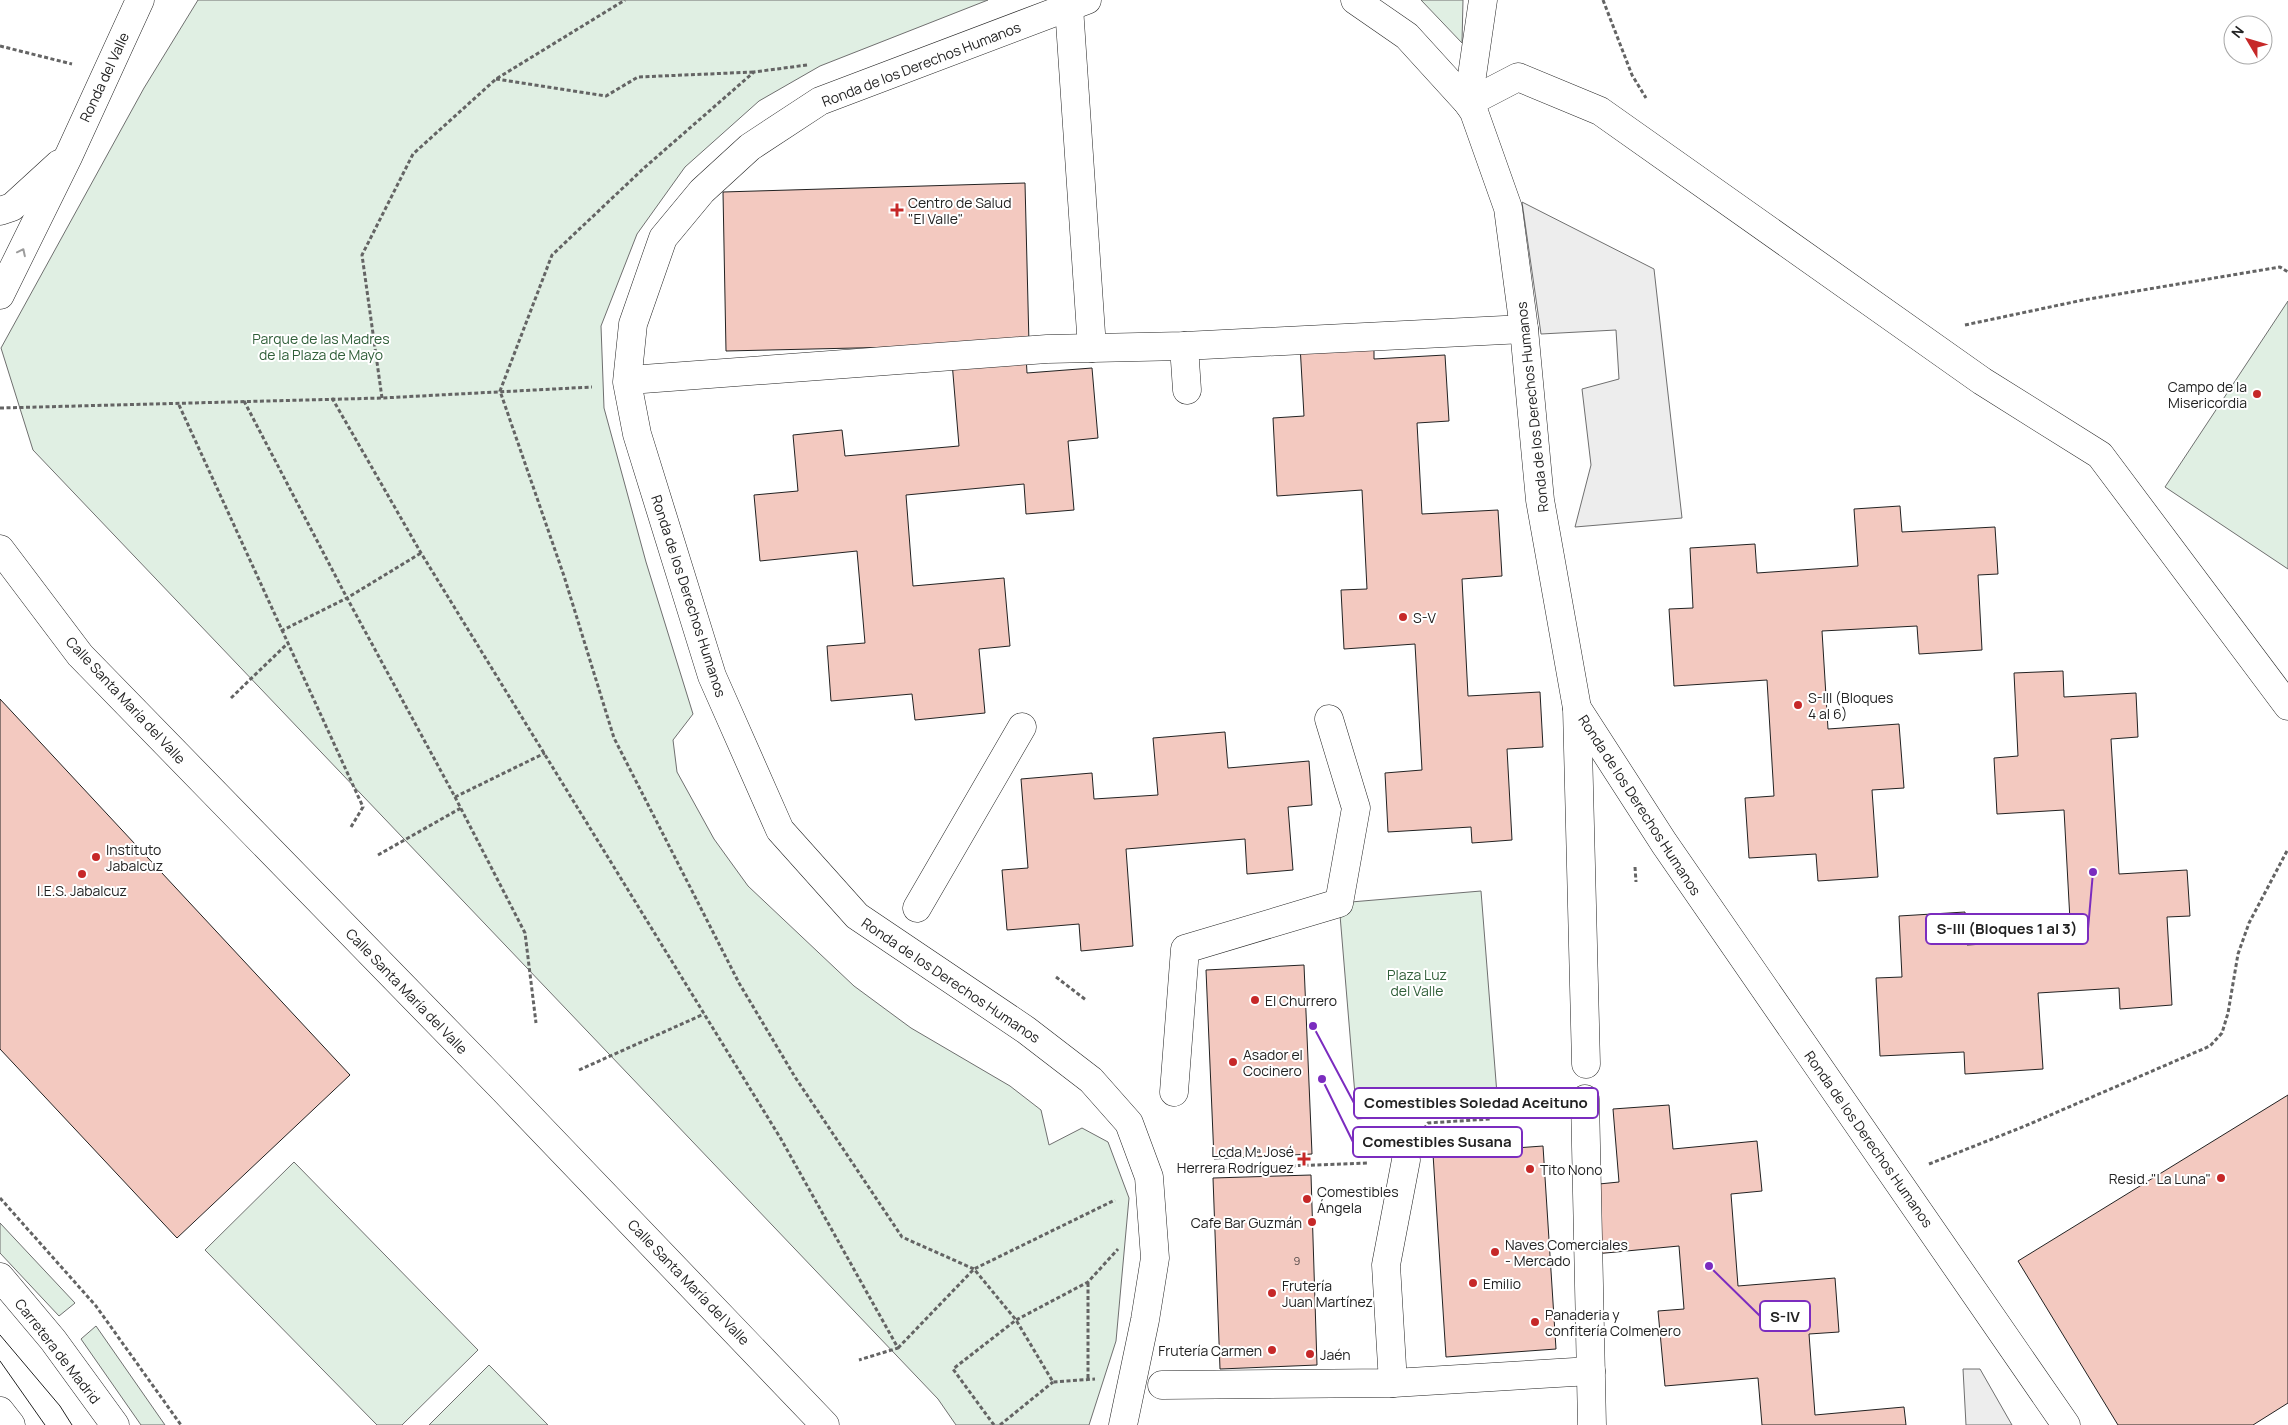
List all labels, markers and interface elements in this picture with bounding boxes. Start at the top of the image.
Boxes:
north arrow [2223,15,2273,65]
street label: Ronda de los Derechos Humanos [819,17,1023,111]
text: N [2227,22,2248,42]
street label: Ronda del Valle [75,29,133,125]
place label: Centro de Salud "El Valle" [908,193,1011,228]
marker: Centro de Salud "El Valle" [890,203,904,217]
one-way arrow [15,248,25,257]
street label: Ronda de los Derechos Humanos [1511,301,1553,513]
park label: Parque de las Madres de la Plaza de Mayo [252,329,390,364]
place label: Campo de la Misericordia [2168,377,2247,412]
marker: Campo de la Misericordia [2251,388,2263,400]
street label: Ronda de los Derechos Humanos [647,492,731,700]
place label: S-V [1413,608,1437,627]
marker: S-V [1397,611,1409,623]
street label: Calle Santa María del Valle [62,632,190,768]
place label: S-III (Bloques 4 al 6) [1808,688,1893,723]
marker: S-III (Bloques 4 al 6) [1792,699,1804,711]
street label: Ronda de los Derechos Humanos [1574,711,1706,899]
place label: Instituto Jabalcuz [106,840,163,875]
marker: Instituto Jabalcuz [90,851,102,863]
marker: I.E.S. Jabalcuz [76,868,88,880]
place label: I.E.S. Jabalcuz [37,881,127,900]
street label: Ronda de los Derechos Humanos [858,913,1044,1047]
callout: S-III (Bloques 1 al 3) [1926,914,2088,944]
text: S-III (Bloques 1 al 3) [1936,918,2078,939]
street label: Calle Santa María del Valle [342,924,472,1058]
park label: Plaza Luz del Valle [1387,965,1447,1000]
place label: El Churrero [1265,991,1337,1010]
marker: El Churrero [1249,994,1261,1006]
place label: Asador el Cocinero [1243,1045,1303,1080]
street label: Ronda de los Derechos Humanos [1801,1047,1937,1231]
marker: Asador el Cocinero [1227,1056,1239,1068]
callout: Comestibles Soledad Aceituno [1354,1088,1598,1118]
text: Comestibles Soledad Aceituno [1364,1092,1588,1113]
callout: Comestibles Susana [1353,1127,1522,1157]
text: Comestibles Susana [1362,1131,1512,1152]
place label: Lcda Mª José Herrera Rodríguez [1177,1142,1294,1177]
marker: Lcda Mª José Herrera Rodríguez [1298,1153,1310,1165]
place label: Tito Nono [1540,1160,1602,1179]
marker: Tito Nono [1524,1163,1536,1175]
place label: Resid. "La Luna" [2109,1169,2211,1188]
marker: Resid. "La Luna" [2215,1172,2227,1184]
place label: Comestibles Ángela [1317,1182,1399,1217]
marker: Comestibles Ángela [1301,1193,1313,1205]
place label: Cafe Bar Guzmán [1191,1213,1302,1232]
street label: Calle Santa María del Valle [624,1215,754,1349]
marker: Cafe Bar Guzmán [1306,1216,1318,1228]
place label: Naves Comerciales - Mercado [1505,1235,1628,1270]
marker: Naves Comerciales - Mercado [1489,1246,1501,1258]
house number: 9 [1294,1253,1301,1268]
place label: Emilio [1483,1274,1521,1293]
place label: Frutería Juan Martínez [1282,1276,1373,1311]
marker: Emilio [1467,1277,1479,1289]
marker: Frutería Juan Martínez [1266,1287,1278,1299]
street label: Carretera de Madrid [11,1295,105,1407]
callout: S-IV [1760,1301,1810,1331]
place label: Panaderia y confitería Colmenero [1545,1305,1681,1340]
text: S-IV [1770,1306,1800,1327]
marker: Panaderia y confitería Colmenero [1529,1316,1541,1328]
place label: Frutería Carmen [1158,1341,1262,1360]
marker: Frutería Carmen [1266,1344,1278,1356]
place label: Jaén [1320,1345,1351,1364]
marker: Jaén [1304,1348,1316,1360]

